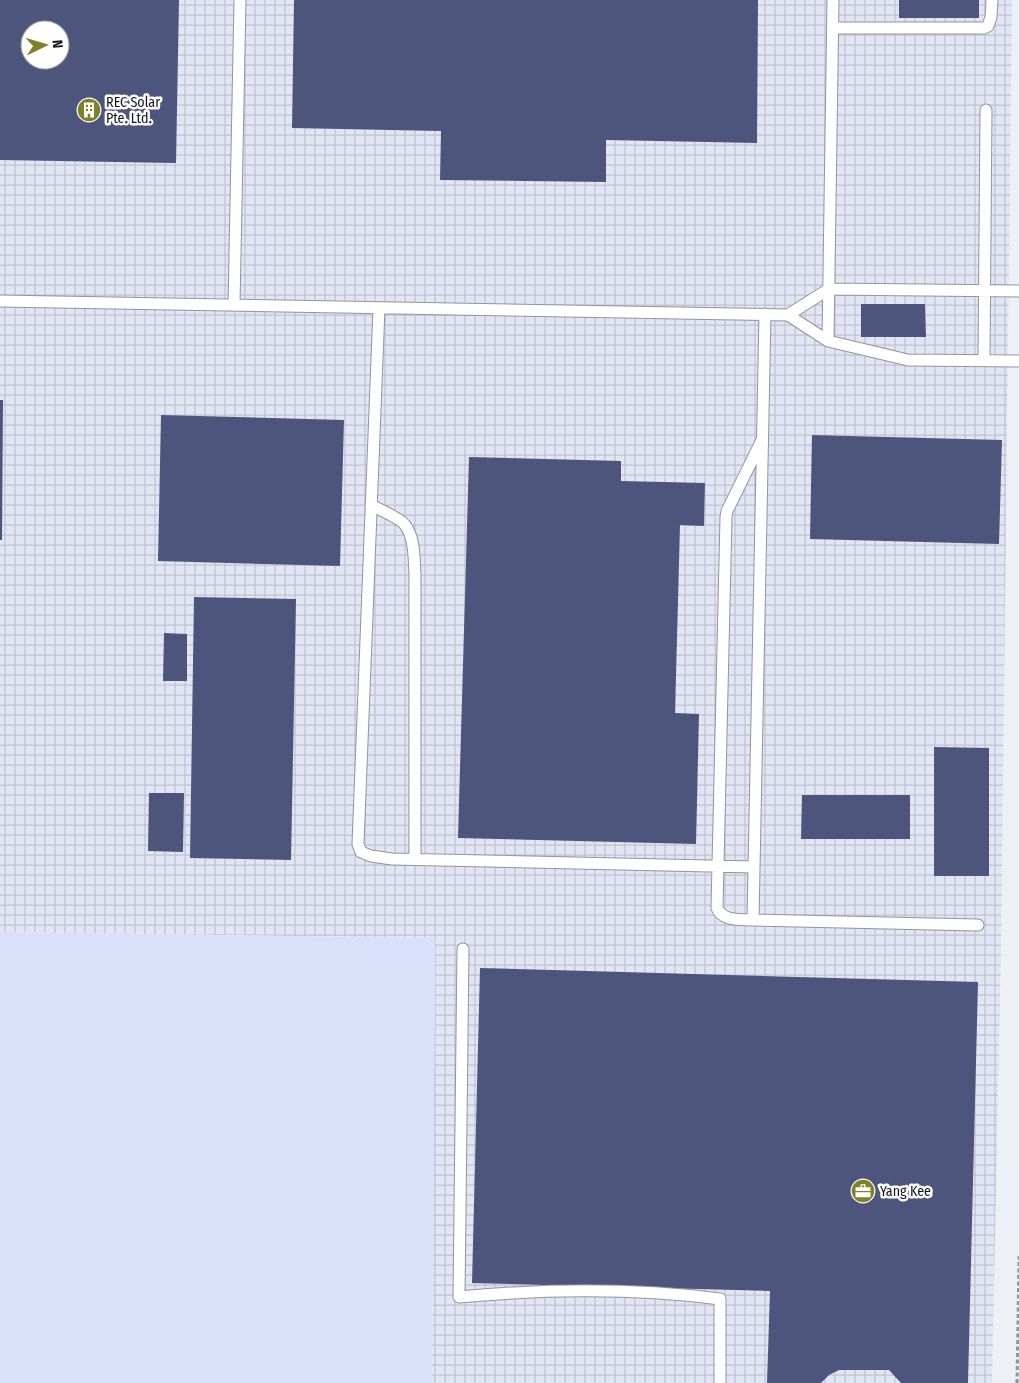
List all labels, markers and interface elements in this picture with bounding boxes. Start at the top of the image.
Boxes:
north arrow [20,20,70,70]
text: N [49,39,66,49]
place label: REC Solar Pte. Ltd. [106,94,160,127]
building icon: REC Solar Pte. Ltd. [76,97,102,123]
office icon: Yang Kee [850,1178,876,1204]
place label: Yang Kee [880,1183,931,1200]

